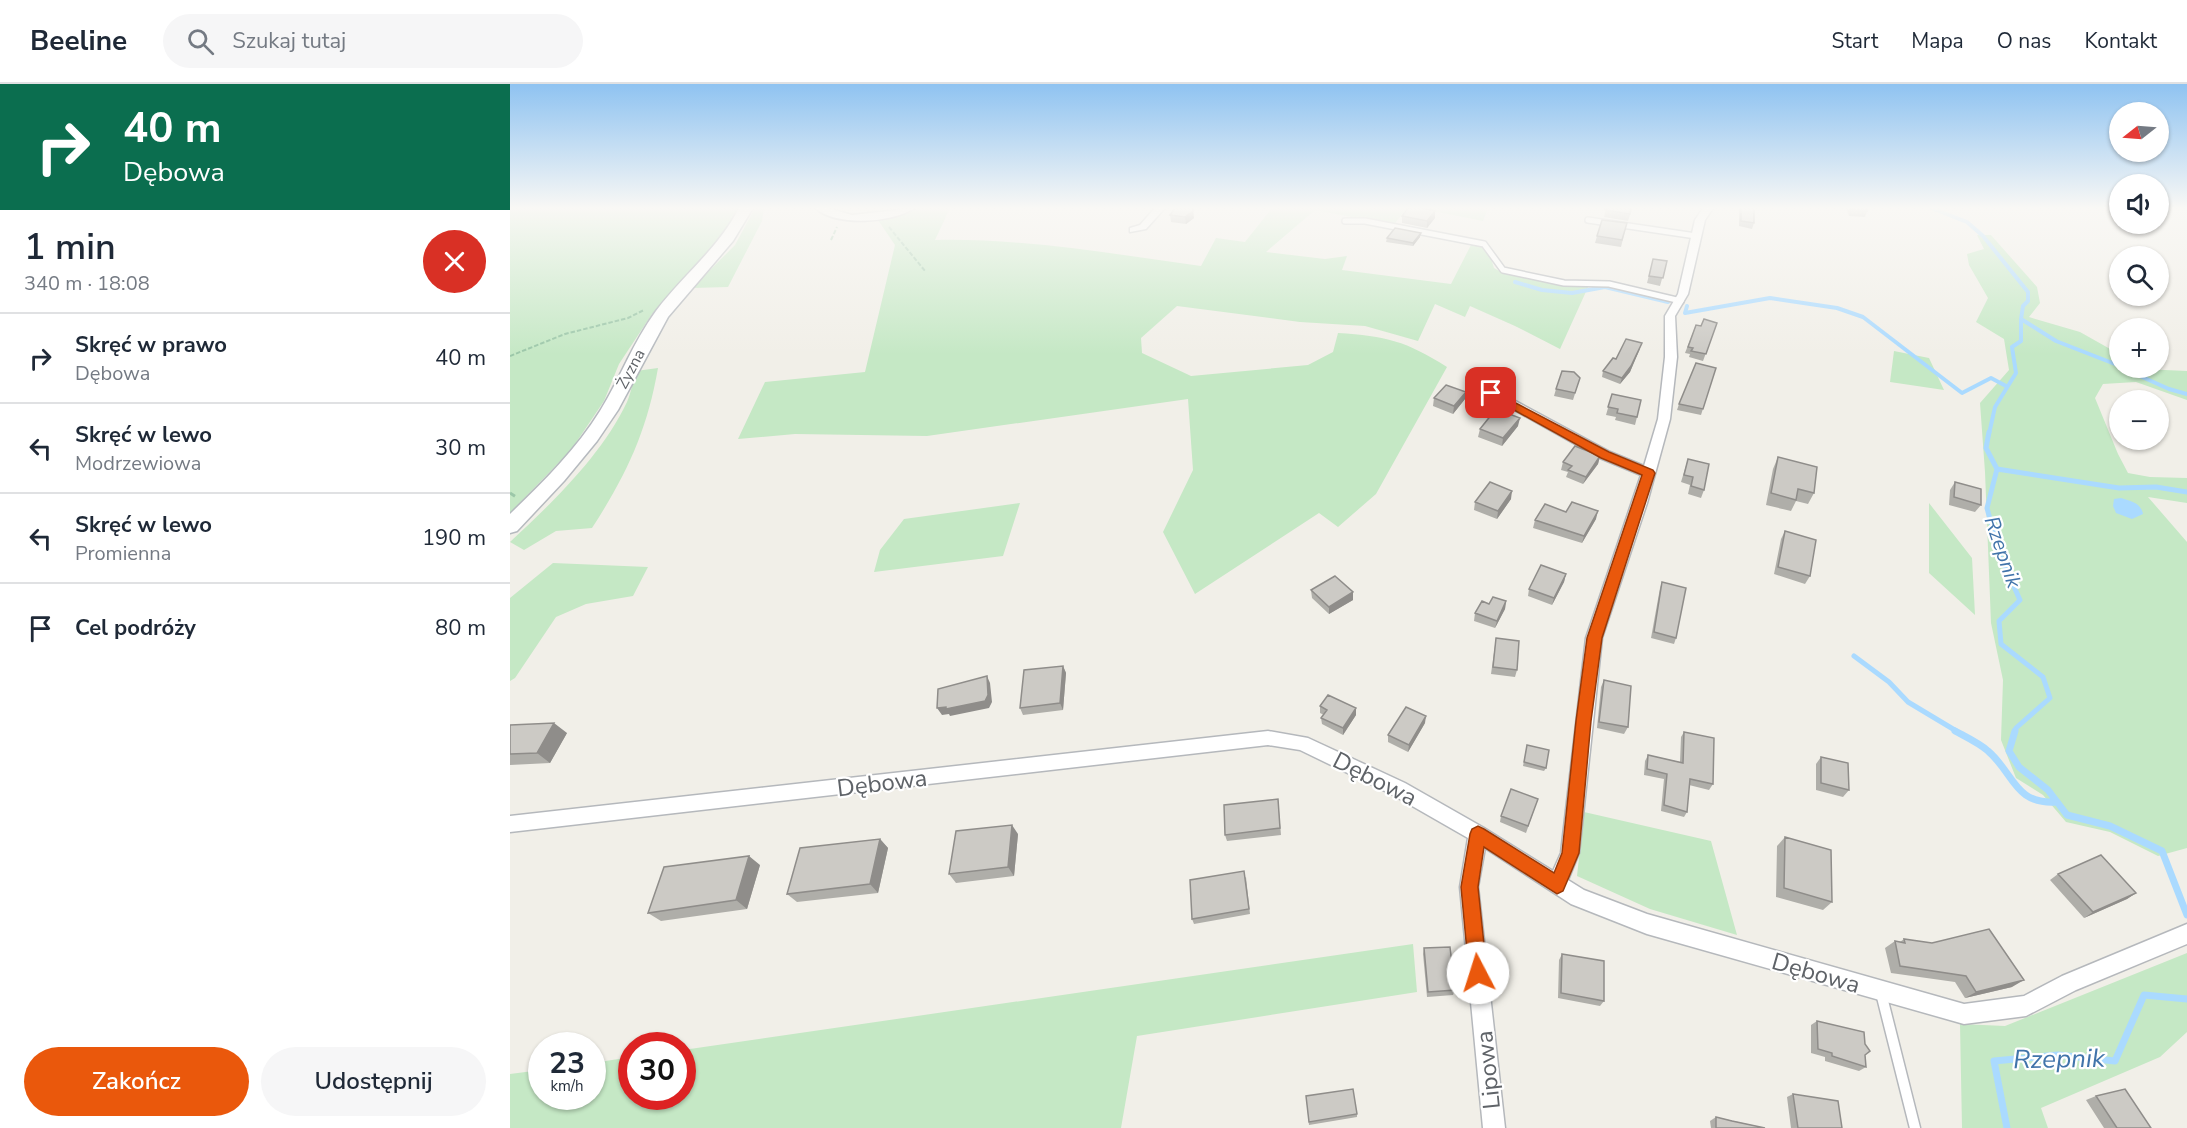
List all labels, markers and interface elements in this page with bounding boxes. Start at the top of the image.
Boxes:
search box [163,14,583,68]
text: Beeline [30,22,127,60]
icon: search [184,25,217,58]
text: Szukaj tutaj [232,26,346,56]
text: Start [1832,27,1878,55]
text: Mapa [1911,27,1964,55]
text: O nas [1997,27,2051,55]
text: Kontakt [2084,27,2157,55]
text: 40 m [123,100,222,157]
north arrow [2109,102,2169,162]
map controls [2109,102,2169,450]
icon: right [24,108,102,186]
text: Dębowa [123,154,225,191]
button: sound [2109,174,2169,234]
text: 1 min [24,223,116,272]
button: close [423,230,486,293]
button: search [2109,246,2169,306]
text: 340 m · 18:08 [24,270,150,297]
button: + [2109,318,2169,378]
text: Skręć w prawo [75,330,227,360]
icon: right [24,342,57,375]
text: 40 m [435,343,486,373]
street label: Żyzna [611,345,651,393]
text: Dębowa [75,360,150,387]
pin [1465,367,1516,418]
icon: arrive [1474,376,1507,409]
button: − [2109,390,2169,450]
text: Skręć w lewo [75,420,212,450]
icon: left [24,432,57,465]
text: 30 m [435,433,486,463]
text: Modrzewiowa [75,450,201,477]
text: Skręć w lewo [75,510,212,540]
water label: Rzepnik [1978,512,2028,592]
icon: left [24,522,57,555]
text: 190 m [422,523,486,553]
text: Promienna [75,540,171,567]
icon: arrive [24,612,57,645]
text: Cel podróży [75,613,196,643]
text: 80 m [435,613,486,643]
street label: Dębowa [1327,744,1423,814]
street label: Dębowa [835,762,929,804]
position arrow [1446,941,1510,1005]
street label: Dębowa [1768,945,1864,1001]
street label: Lipowa [1468,1029,1508,1111]
speed limit sign: 30 [618,1032,696,1110]
water label: Rzepnik [2013,1041,2106,1077]
text: 23 [549,1043,585,1084]
button: Zakończ [24,1047,249,1116]
button: Udostępnij [261,1047,486,1116]
text: km/h [550,1076,584,1096]

